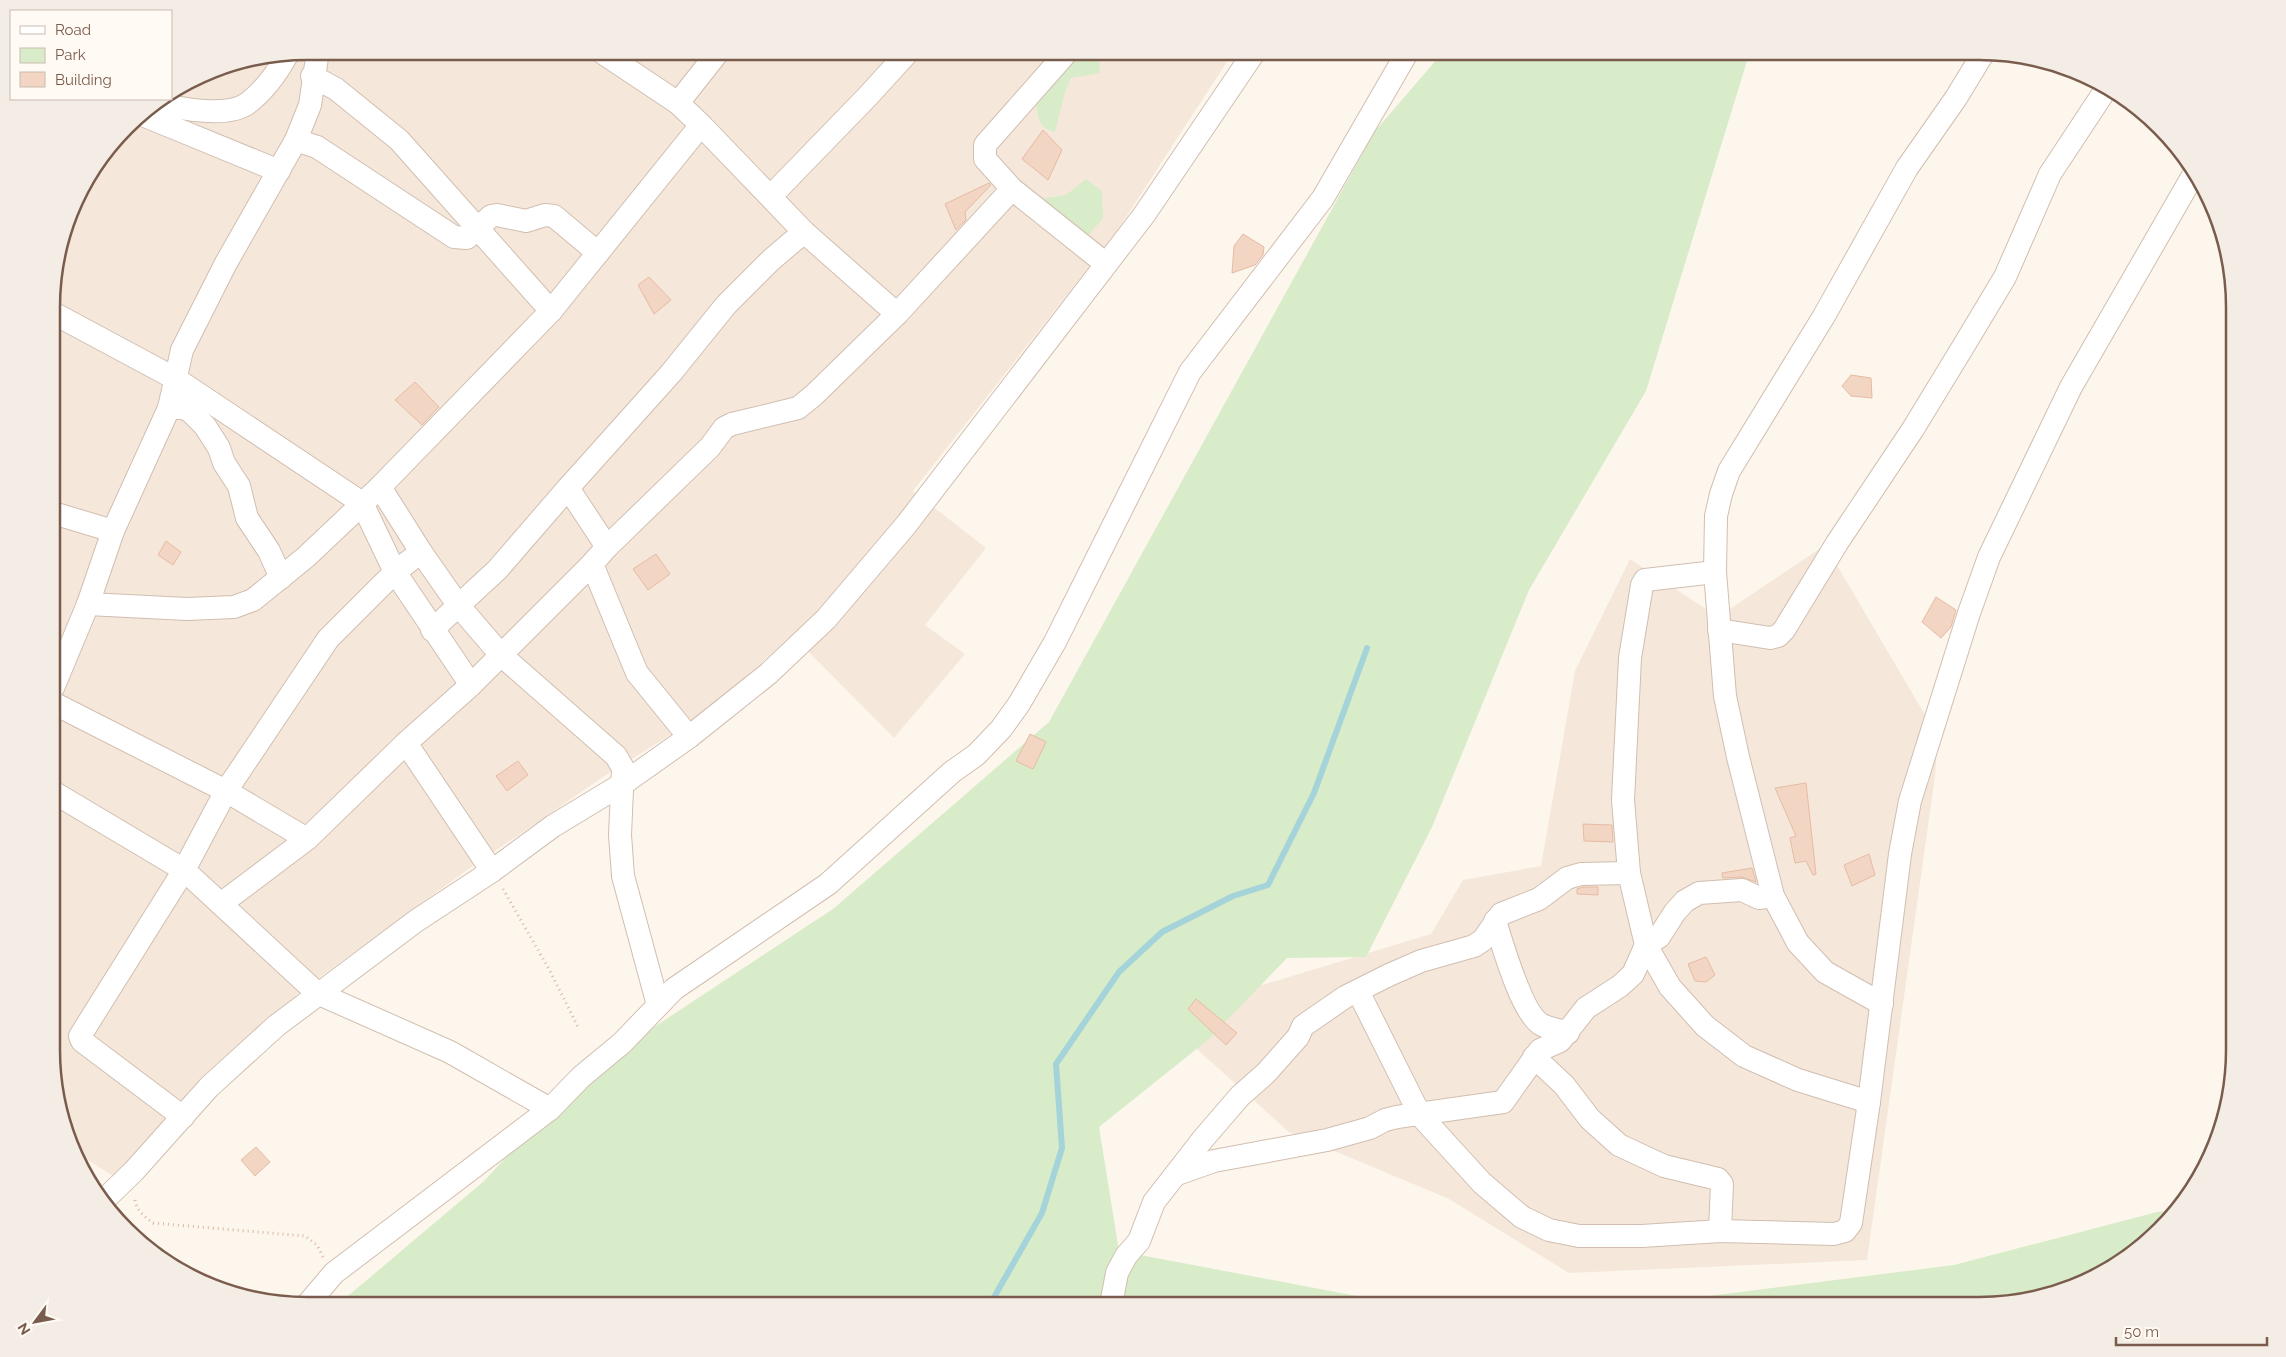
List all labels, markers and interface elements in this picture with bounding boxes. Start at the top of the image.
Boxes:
legend [10,10,172,100]
text: Road [55,21,91,39]
text: Park [55,46,86,64]
text: Building [55,71,112,89]
north arrow [10,1297,60,1347]
scale bar [2116,1314,2267,1346]
text: N [14,1320,34,1338]
text: 50 m [2124,1323,2159,1341]

